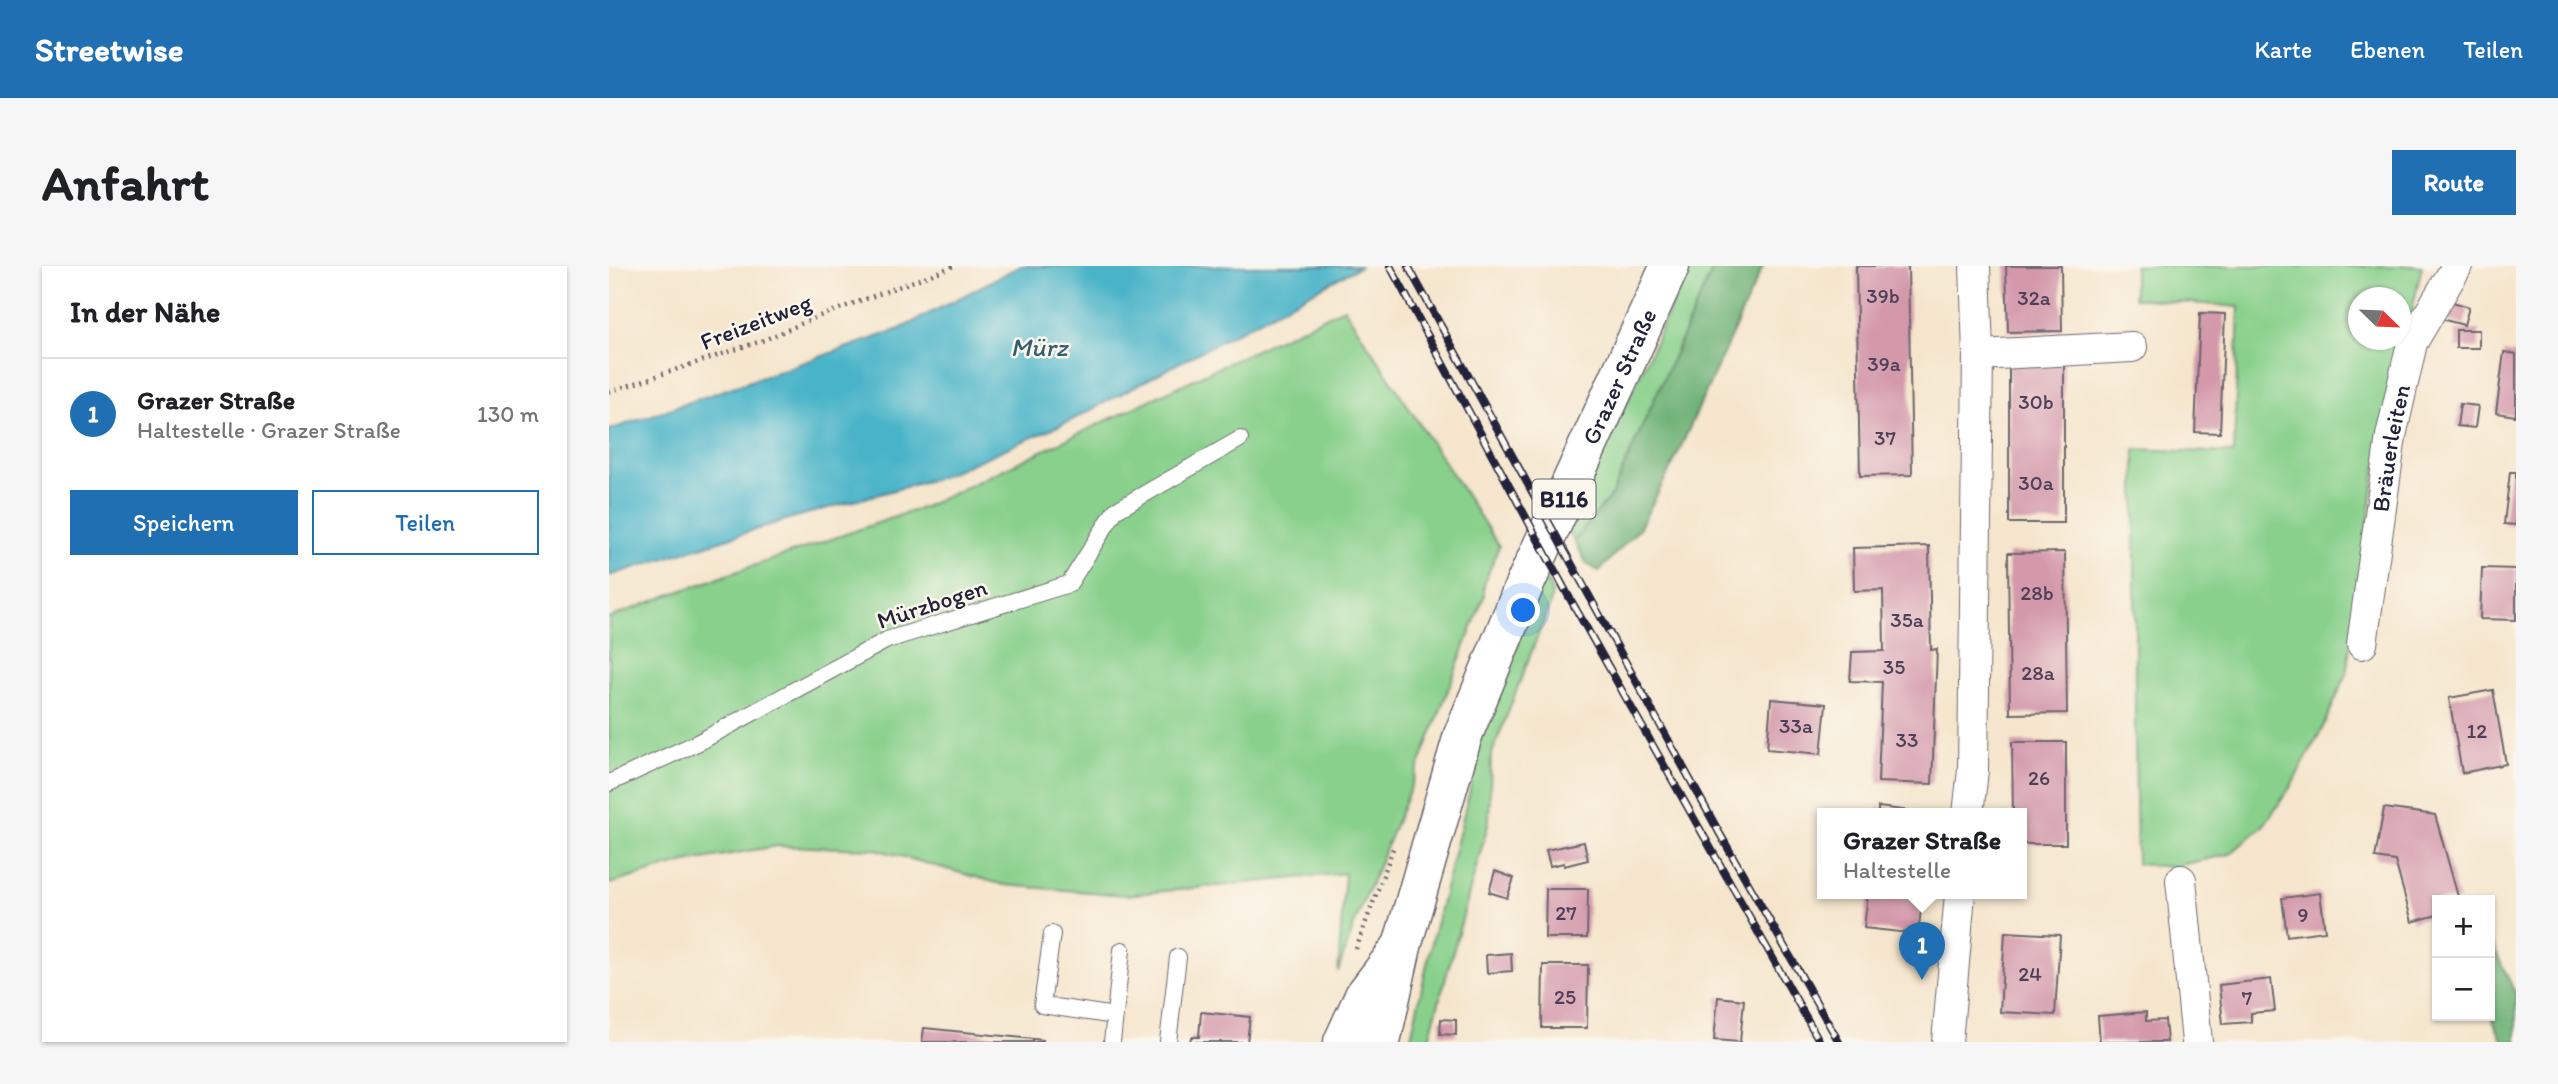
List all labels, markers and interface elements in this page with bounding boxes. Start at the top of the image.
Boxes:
text: Streetwise [35,30,184,69]
text: Karte [2254,35,2312,64]
text: Ebenen [2350,35,2425,64]
text: Teilen [2463,35,2523,64]
button: Route [2392,150,2516,215]
text: Anfahrt [42,153,209,212]
house number: 39b [1866,283,1900,308]
house number: 32a [2017,285,2051,310]
street label: Freizeitweg [696,287,816,356]
north arrow [2348,287,2411,350]
text: In der Nähe [70,293,220,330]
street label: Grazer Straße [1576,304,1663,449]
water label: Mürz [1011,331,1070,363]
house number: 39a [1867,351,1901,376]
street label: Bräuerleiten [2366,381,2416,514]
text: Grazer Straße [137,384,295,416]
house number: 30b [2018,389,2054,414]
text: 1 [88,400,98,428]
text: 130 m [477,400,539,428]
text: Haltestelle · Grazer Straße [137,416,401,444]
house number: 37 [1874,425,1896,450]
house number: 30a [2018,470,2054,495]
road number: B116 [1532,480,1595,518]
button: Speichern [70,490,298,555]
button: Teilen [312,490,539,555]
street label: Mürzbogen [873,572,991,635]
house number: 28b [2020,580,2054,605]
your location [1506,593,1540,627]
house number: 35a [1890,607,1924,632]
house number: 35 [1883,654,1905,679]
house number: 28a [2021,660,2055,685]
house number: 33a [1779,713,1813,738]
house number: 12 [2467,718,2487,743]
house number: 33 [1896,727,1918,752]
house number: 26 [2028,765,2050,790]
popup [1817,808,2027,899]
text: Grazer Straße [1843,824,2001,856]
text: Haltestelle [1843,856,1951,884]
map controls [2432,895,2495,1021]
button: + [2432,895,2495,958]
house number: 27 [1555,900,1577,925]
house number: 9 [2298,902,2308,927]
pin: 1 [1899,922,1945,980]
button: − [2432,958,2495,1021]
house number: 24 [2018,961,2042,986]
house number: 25 [1554,984,1576,1009]
house number: 7 [2242,985,2252,1010]

